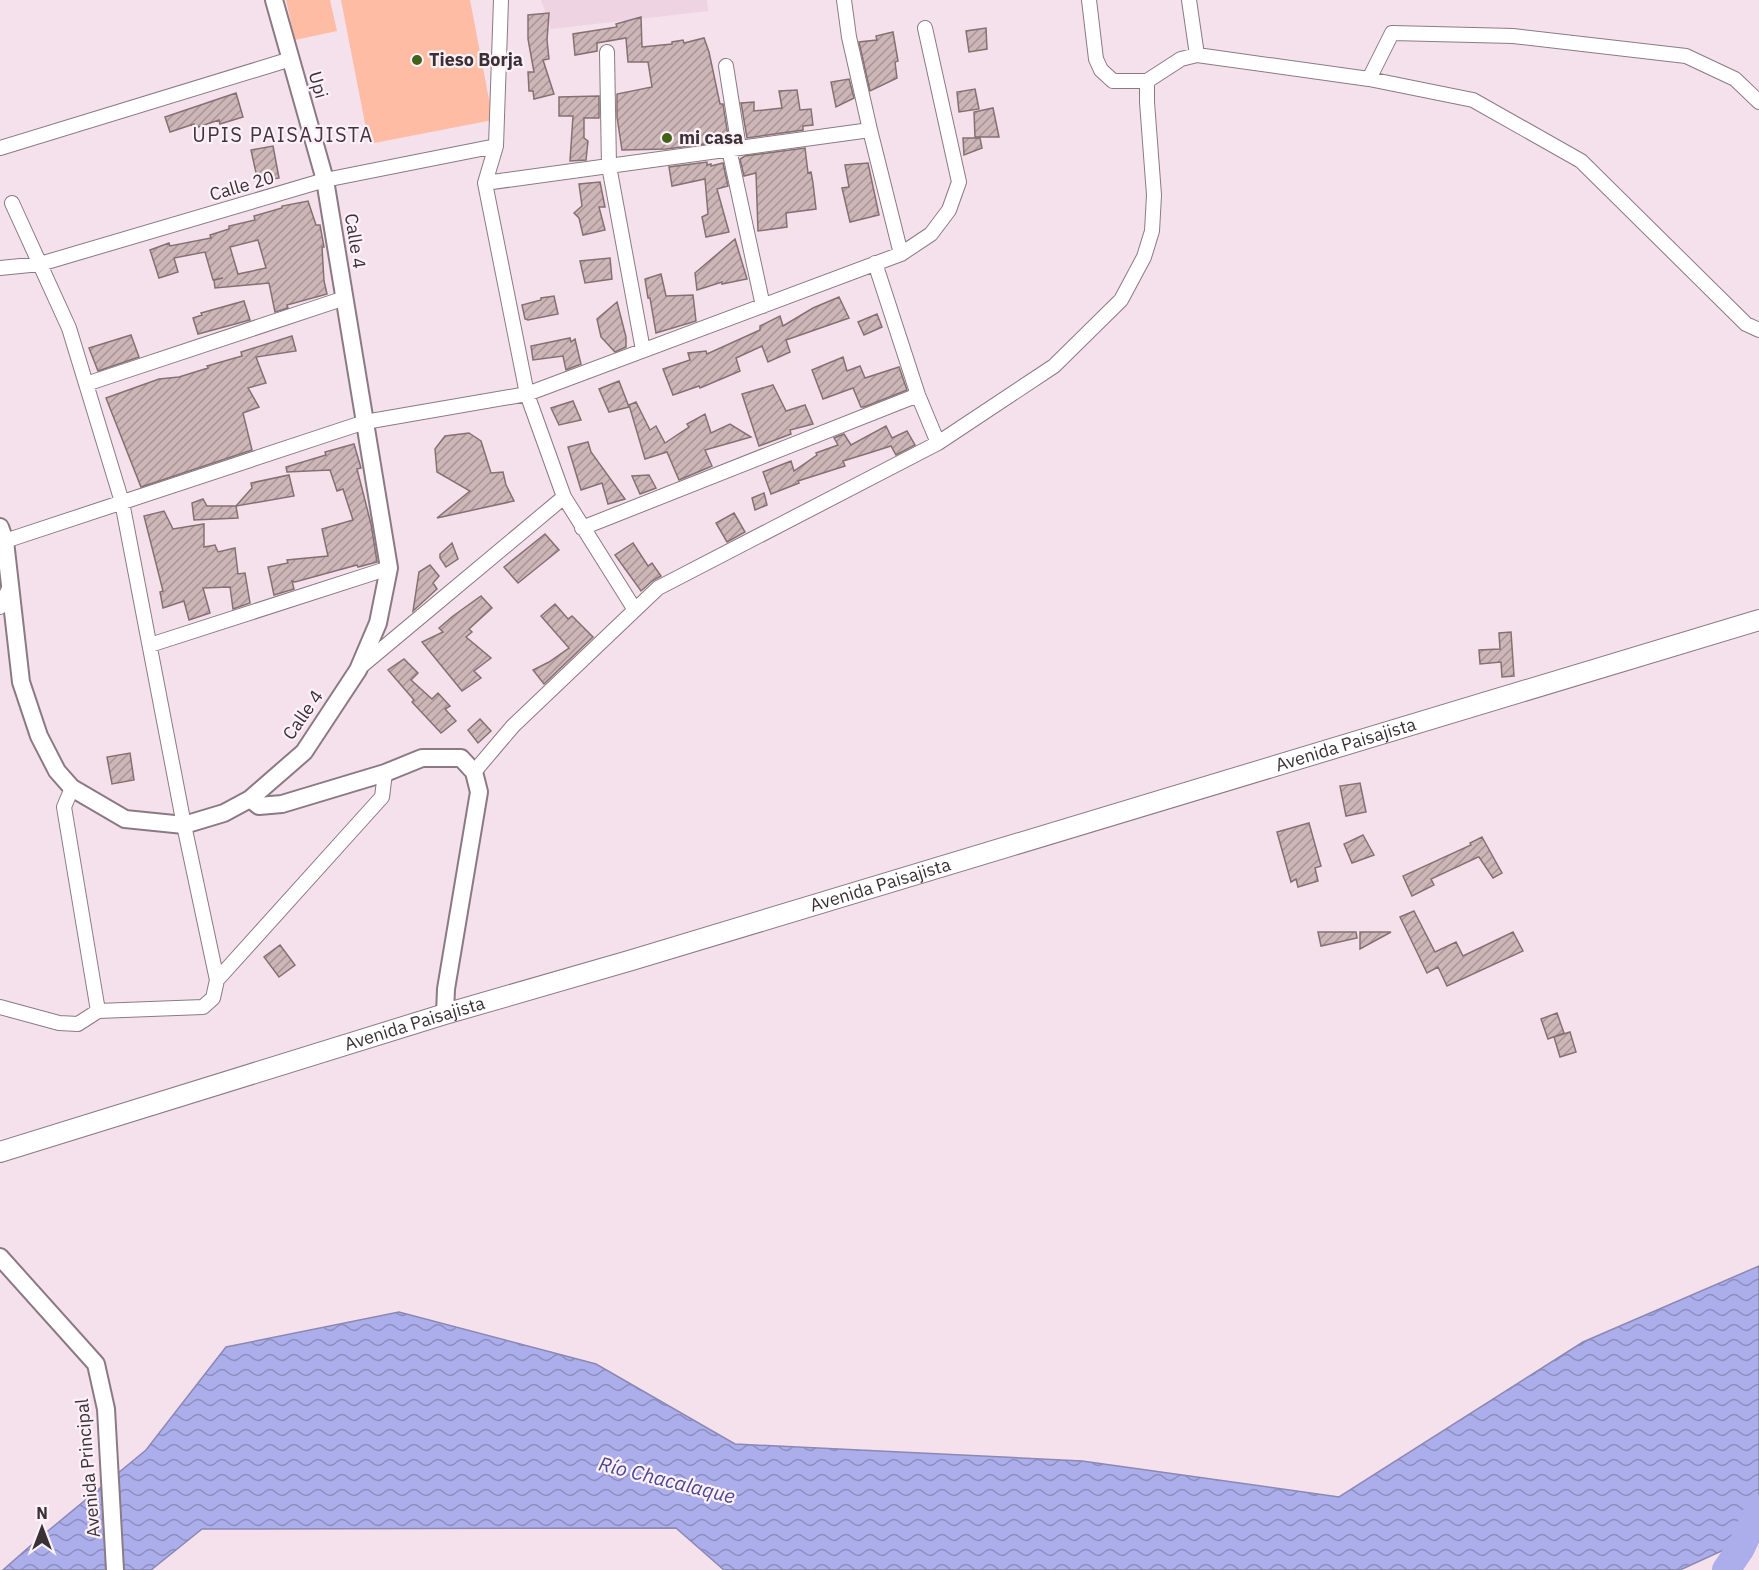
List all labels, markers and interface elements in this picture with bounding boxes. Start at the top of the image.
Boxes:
place label: Tieso Borja [429,48,523,71]
marker: Tieso Borja [410,53,424,67]
street label: Upi [304,69,333,101]
district label: UPIS PAISAJISTA [192,121,374,148]
place label: mi casa [679,126,743,149]
marker: mi casa [660,131,674,145]
street label: Calle 20 [207,165,277,206]
street label: Calle 4 [340,212,371,270]
street label: Calle 4 [277,685,328,744]
street label: Avenida Paisajista [1272,712,1419,776]
street label: Avenida Paisajista [807,852,954,917]
street label: Avenida Paisajista [341,991,488,1056]
street label: Avenida Principal [70,1398,105,1538]
water label: Río Chacalaque [596,1450,738,1510]
north arrow [12,1498,72,1558]
text: N [36,1503,48,1523]

